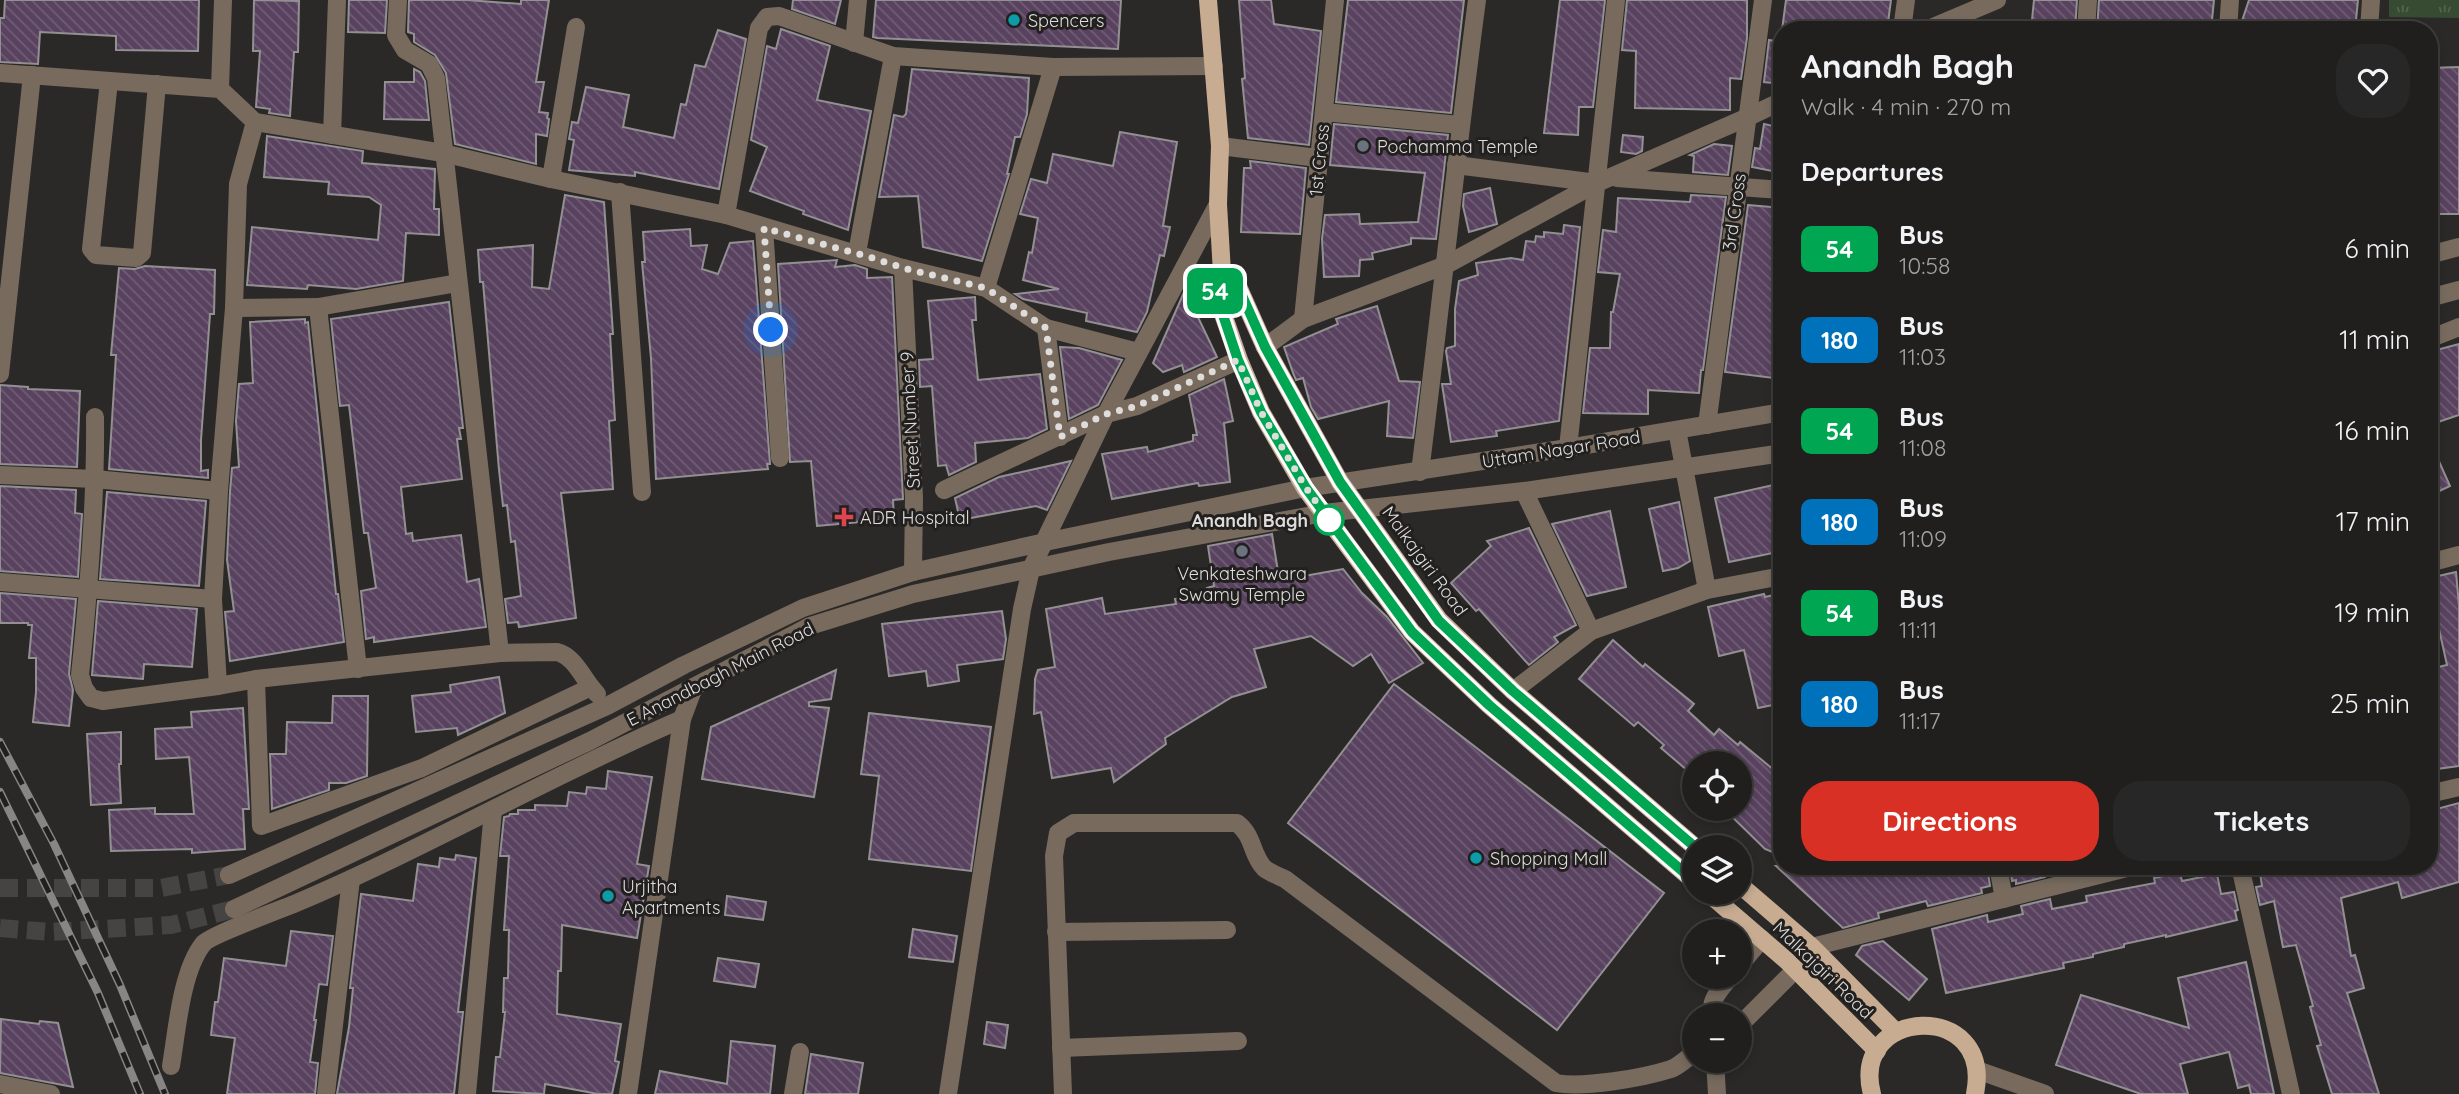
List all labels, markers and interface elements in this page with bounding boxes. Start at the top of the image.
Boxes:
place label: Spencers [1028,9,1104,32]
marker: Spencers [1006,12,1022,28]
button: heart [2336,44,2410,118]
text: Anandh Bagh [1801,45,2014,86]
text: Walk · 4 min · 270 m [1801,92,2011,121]
street label: 1st Cross [1304,123,1334,197]
place label: Pochamma Temple [1377,135,1538,158]
marker: Pochamma Temple [1355,138,1371,154]
text: Departures [1801,155,1944,188]
street label: 3rd Cross [1717,172,1751,252]
text: Bus [1899,218,1944,251]
text: 6 min [2345,232,2410,265]
text: 54 [1826,234,1853,264]
text: 10:58 [1899,251,1950,280]
line badge: 54 [1184,268,1246,314]
text: 54 [1201,276,1229,306]
text: Bus [1899,309,1944,342]
your location [753,312,788,347]
text: 11 min [2339,323,2410,356]
text: 180 [1821,325,1858,355]
text: 11:03 [1899,342,1946,371]
street label: Street Number 9 [895,351,925,489]
text: Bus [1899,400,1944,433]
text: 16 min [2335,414,2410,447]
text: 54 [1826,416,1853,446]
street label: Uttam Nagar Road [1480,425,1642,473]
text: 11:08 [1899,433,1946,462]
text: Bus [1899,491,1944,524]
street label: Malkajgiri Road [1377,501,1473,621]
marker: Anandh Bagh [1314,505,1344,535]
text: 17 min [2336,505,2410,538]
place label: ADR Hospital [860,506,970,529]
marker: ADR Hospital [834,507,854,527]
text: 180 [1821,507,1858,537]
place label: Anandh Bagh [1192,509,1308,532]
text: 11:09 [1899,524,1947,553]
marker: Venkateshwara Swamy Temple [1234,543,1250,559]
place label: Venkateshwara Swamy Temple [1177,562,1307,606]
text: Bus [1899,582,1944,615]
text: 19 min [2334,596,2410,629]
text: 54 [1826,598,1853,628]
text: 11:11 [1899,615,1937,644]
street label: E Anandbagh Main Road [622,617,818,731]
text: Bus [1899,673,1944,706]
text: 25 min [2330,687,2410,720]
text: 180 [1821,689,1858,719]
text: 11:17 [1899,706,1941,735]
map controls [1682,751,1752,1073]
button: locate [1682,751,1752,821]
button: Directions [1801,781,2099,861]
button: Tickets [2113,781,2410,861]
button: layers [1682,835,1752,905]
place label: Shopping Mall [1490,847,1608,870]
marker: Shopping Mall [1468,850,1484,866]
place label: Urjitha Apartments [622,875,720,919]
marker: Urjitha Apartments [600,888,616,904]
street label: Malkajgiri Road [1768,916,1878,1024]
button: + [1682,919,1752,989]
button: − [1682,1003,1752,1073]

